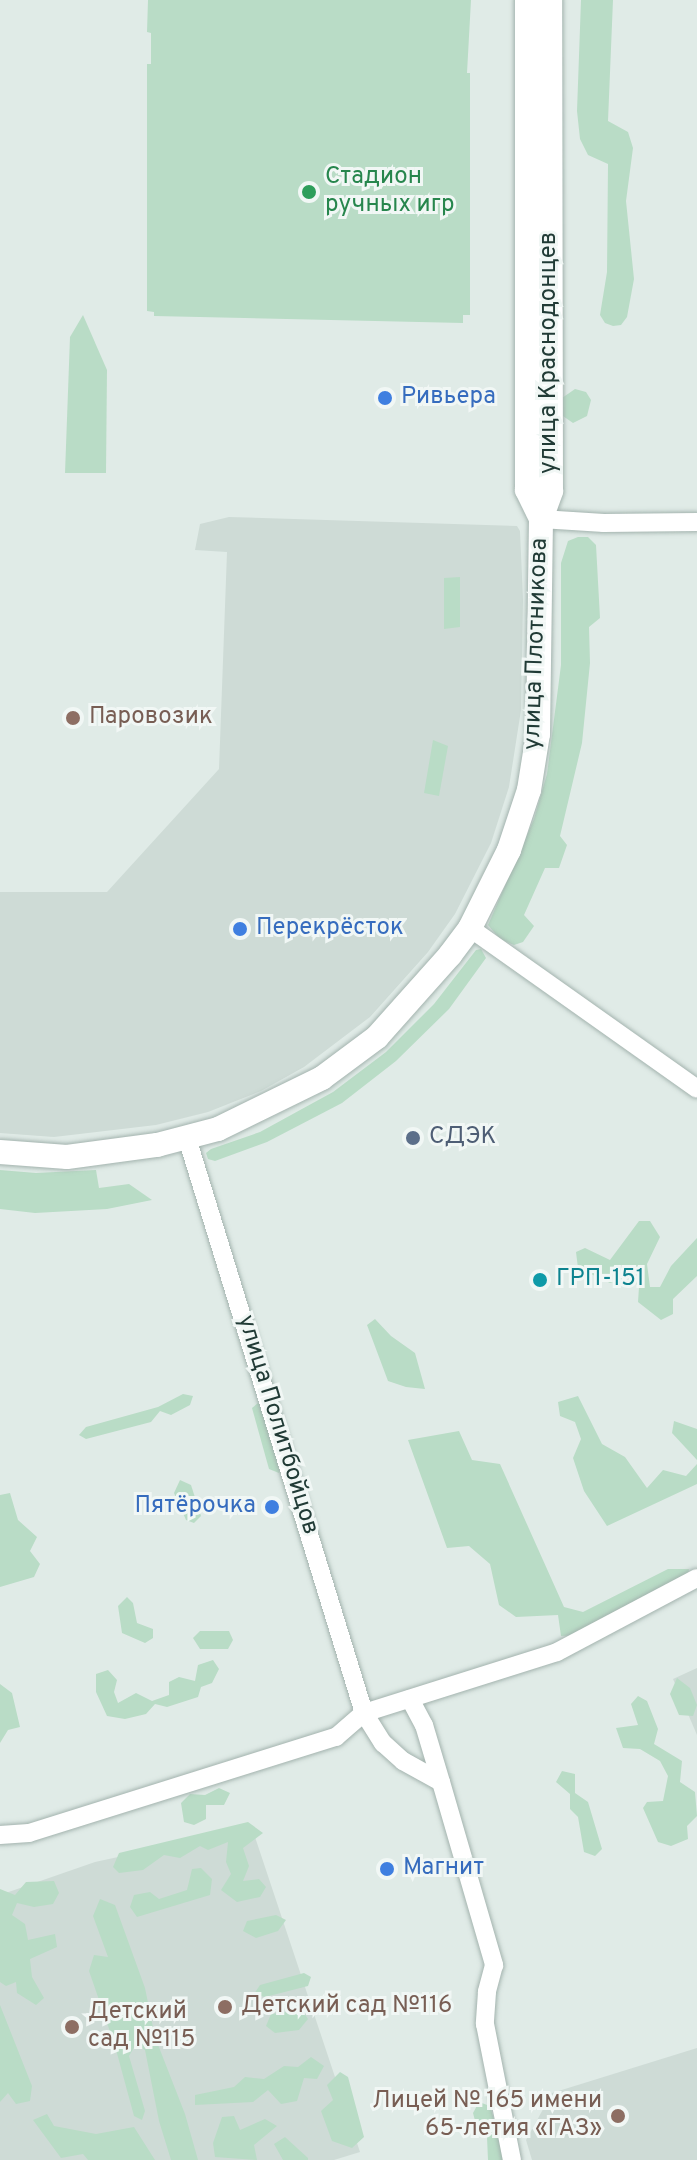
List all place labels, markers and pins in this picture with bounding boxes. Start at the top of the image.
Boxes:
place label: Стадион ручных игр [325,164,454,220]
marker: Стадион ручных игр [300,183,318,201]
place label: Ривьера [401,384,496,412]
marker: Ривьера [376,389,394,407]
place label: Паровозик [89,704,213,732]
marker: Паровозик [64,709,82,727]
place label: Перекрёсток [256,915,404,943]
marker: Перекрёсток [231,920,249,938]
place label: СДЭК [429,1124,496,1152]
marker: СДЭК [404,1129,422,1147]
place label: ГРП-151 [556,1266,645,1294]
marker: ГРП-151 [531,1271,549,1289]
place label: Пятёрочка [135,1493,256,1521]
marker: Пятёрочка [263,1498,281,1516]
place label: Магнит [403,1855,484,1883]
marker: Магнит [378,1860,396,1878]
place label: Детский сад №116 [241,1993,452,2021]
marker: Детский сад №116 [216,1998,234,2016]
place label: Детский сад №115 [88,1999,195,2055]
marker: Детский сад №115 [63,2018,81,2036]
place label: Лицей № 165 имени 65-летия «ГАЗ» [372,2088,602,2144]
marker: Лицей № 165 имени 65-летия «ГАЗ» [609,2107,627,2125]

